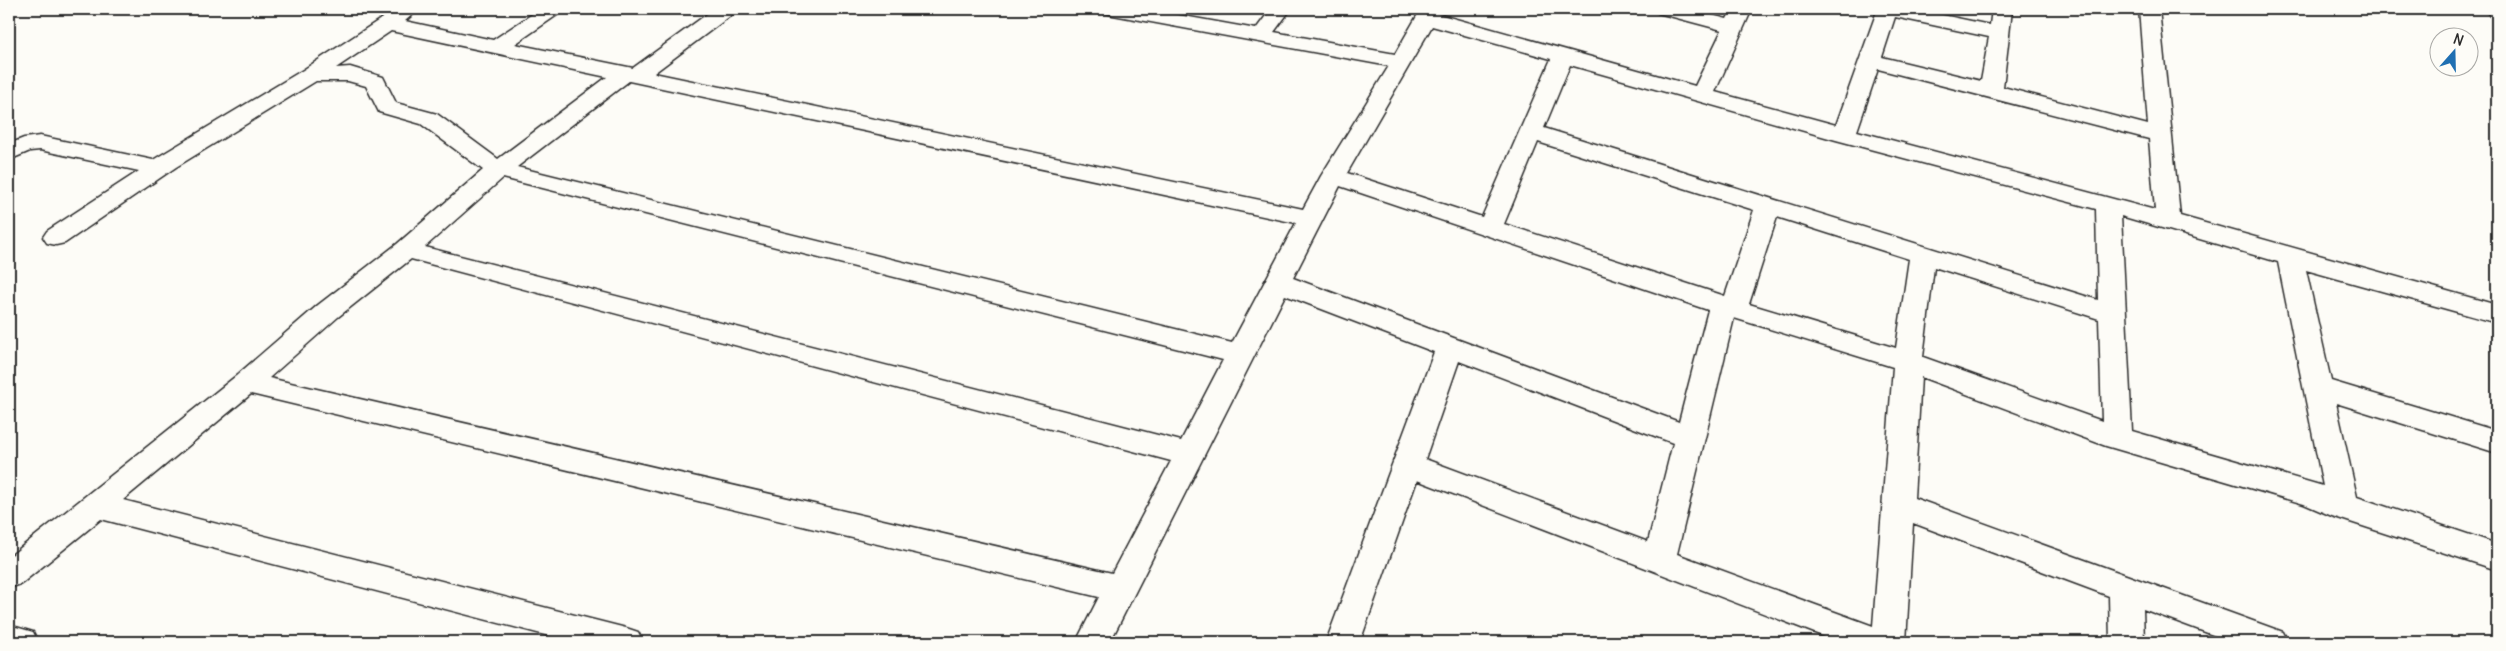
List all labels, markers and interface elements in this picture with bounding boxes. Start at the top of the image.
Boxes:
north arrow [2428,28,2478,78]
text: N [2451,30,2466,50]

